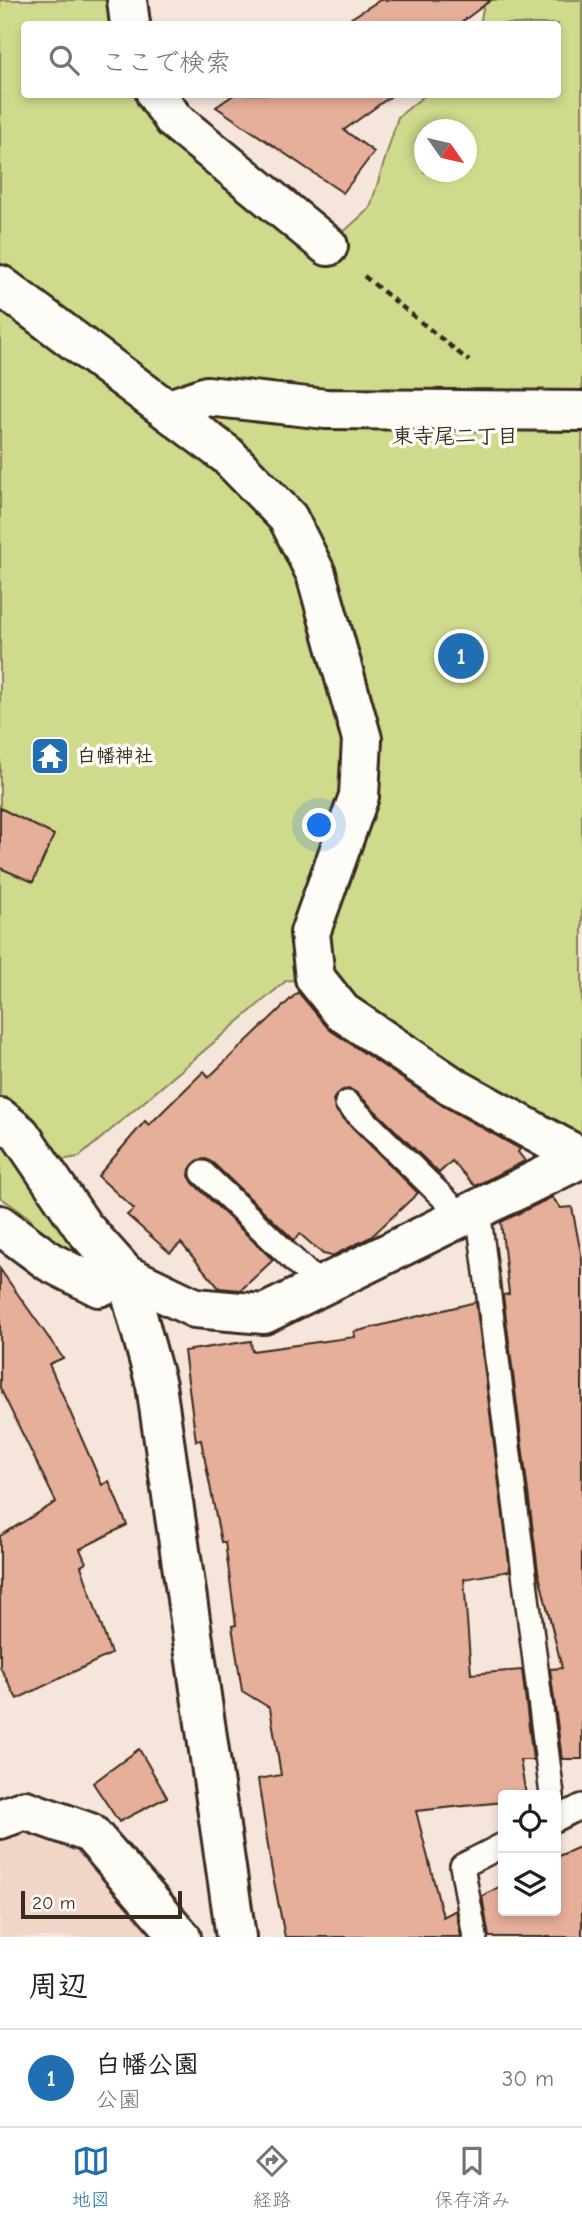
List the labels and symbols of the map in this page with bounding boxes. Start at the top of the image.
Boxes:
north arrow [414,119,477,182]
district label: 東寺尾二丁目 [392,424,518,448]
pin: 1 [438,630,484,682]
temple icon: 白幡神社 [29,735,71,777]
place label: 白幡神社 [77,745,153,767]
your location [302,808,336,842]
scale bar [21,1888,182,1920]

